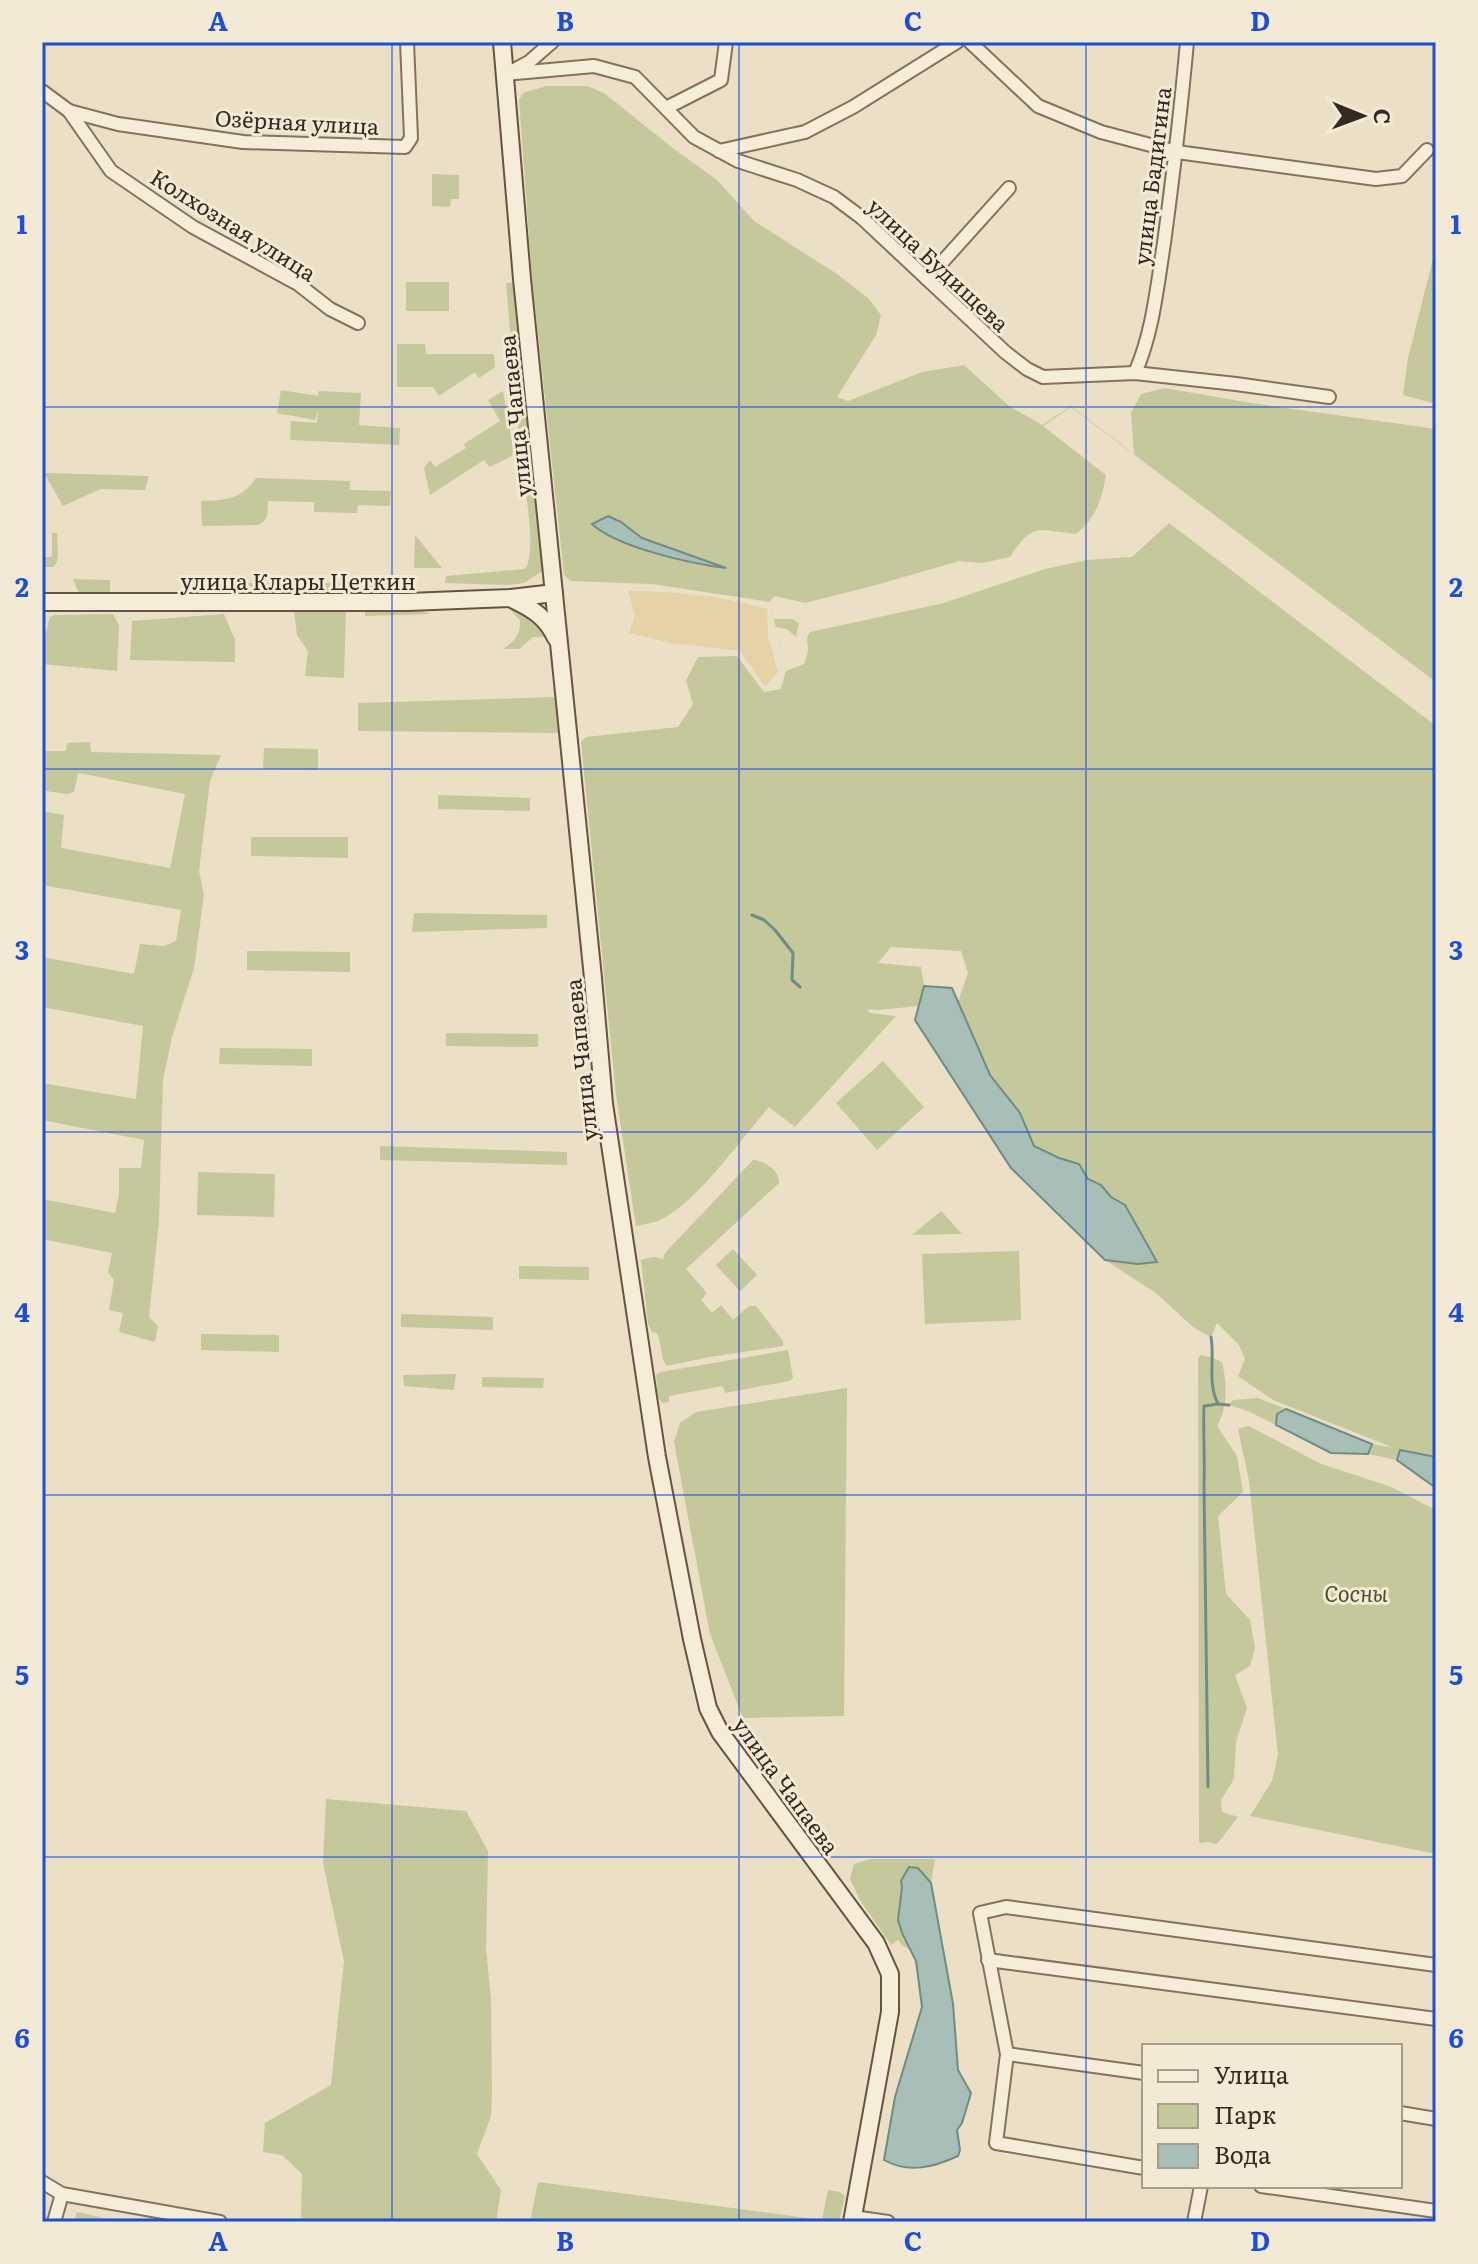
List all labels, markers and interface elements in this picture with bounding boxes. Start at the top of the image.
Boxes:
text: A [208,0,228,39]
text: B [556,0,574,39]
text: C [904,0,922,39]
text: D [1250,0,1270,39]
north arrow [1322,76,1402,156]
street label: улица Бадигина [1124,85,1178,267]
street label: Озёрная улица [214,100,380,142]
text: С [1367,108,1400,124]
street label: Колхозная улица [145,160,323,288]
street label: улица Будищева [861,189,1017,339]
text: 1 [17,203,28,242]
text: 1 [1451,203,1462,242]
street label: улица Чапаева [489,333,539,499]
street label: улица Клары Цеткин [180,564,416,597]
text: 2 [15,566,29,605]
text: 2 [1449,566,1463,605]
text: 3 [15,929,29,968]
text: 3 [1449,929,1463,968]
street label: улица Чапаева [555,977,605,1143]
text: 4 [14,1291,30,1330]
text: 4 [1448,1291,1464,1330]
park label: Сосны [1324,1576,1388,1609]
text: 5 [15,1654,29,1693]
text: 5 [1449,1654,1463,1693]
street label: улица Чапаева [726,1709,848,1861]
text: 6 [14,2017,30,2056]
text: 6 [1448,2017,1464,2056]
legend [1142,2044,1402,2188]
text: Улица [1214,2056,1289,2091]
text: Парк [1214,2096,1276,2131]
text: Вода [1214,2136,1271,2171]
text: A [208,2220,228,2259]
text: B [556,2220,574,2259]
text: C [904,2220,922,2259]
text: D [1250,2220,1270,2259]

